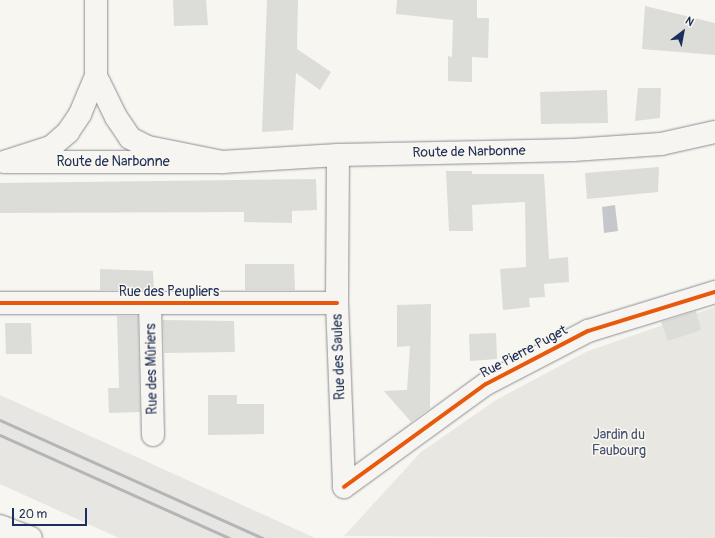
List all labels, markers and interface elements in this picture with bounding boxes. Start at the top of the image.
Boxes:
north arrow [663,12,703,52]
text: N [683,14,696,29]
street label: Route de Narbonne [412,143,526,161]
street label: Route de Narbonne [56,154,170,170]
street label: Rue des Peupliers [119,284,219,300]
street label: Rue des Saules [329,314,349,400]
street label: Rue Pierre Puget [478,322,570,382]
street label: Rue des Mûriers [143,323,161,415]
park label: Jardin du Faubourg [592,427,646,460]
scale bar [14,500,89,526]
text: 20 m [19,507,47,522]

